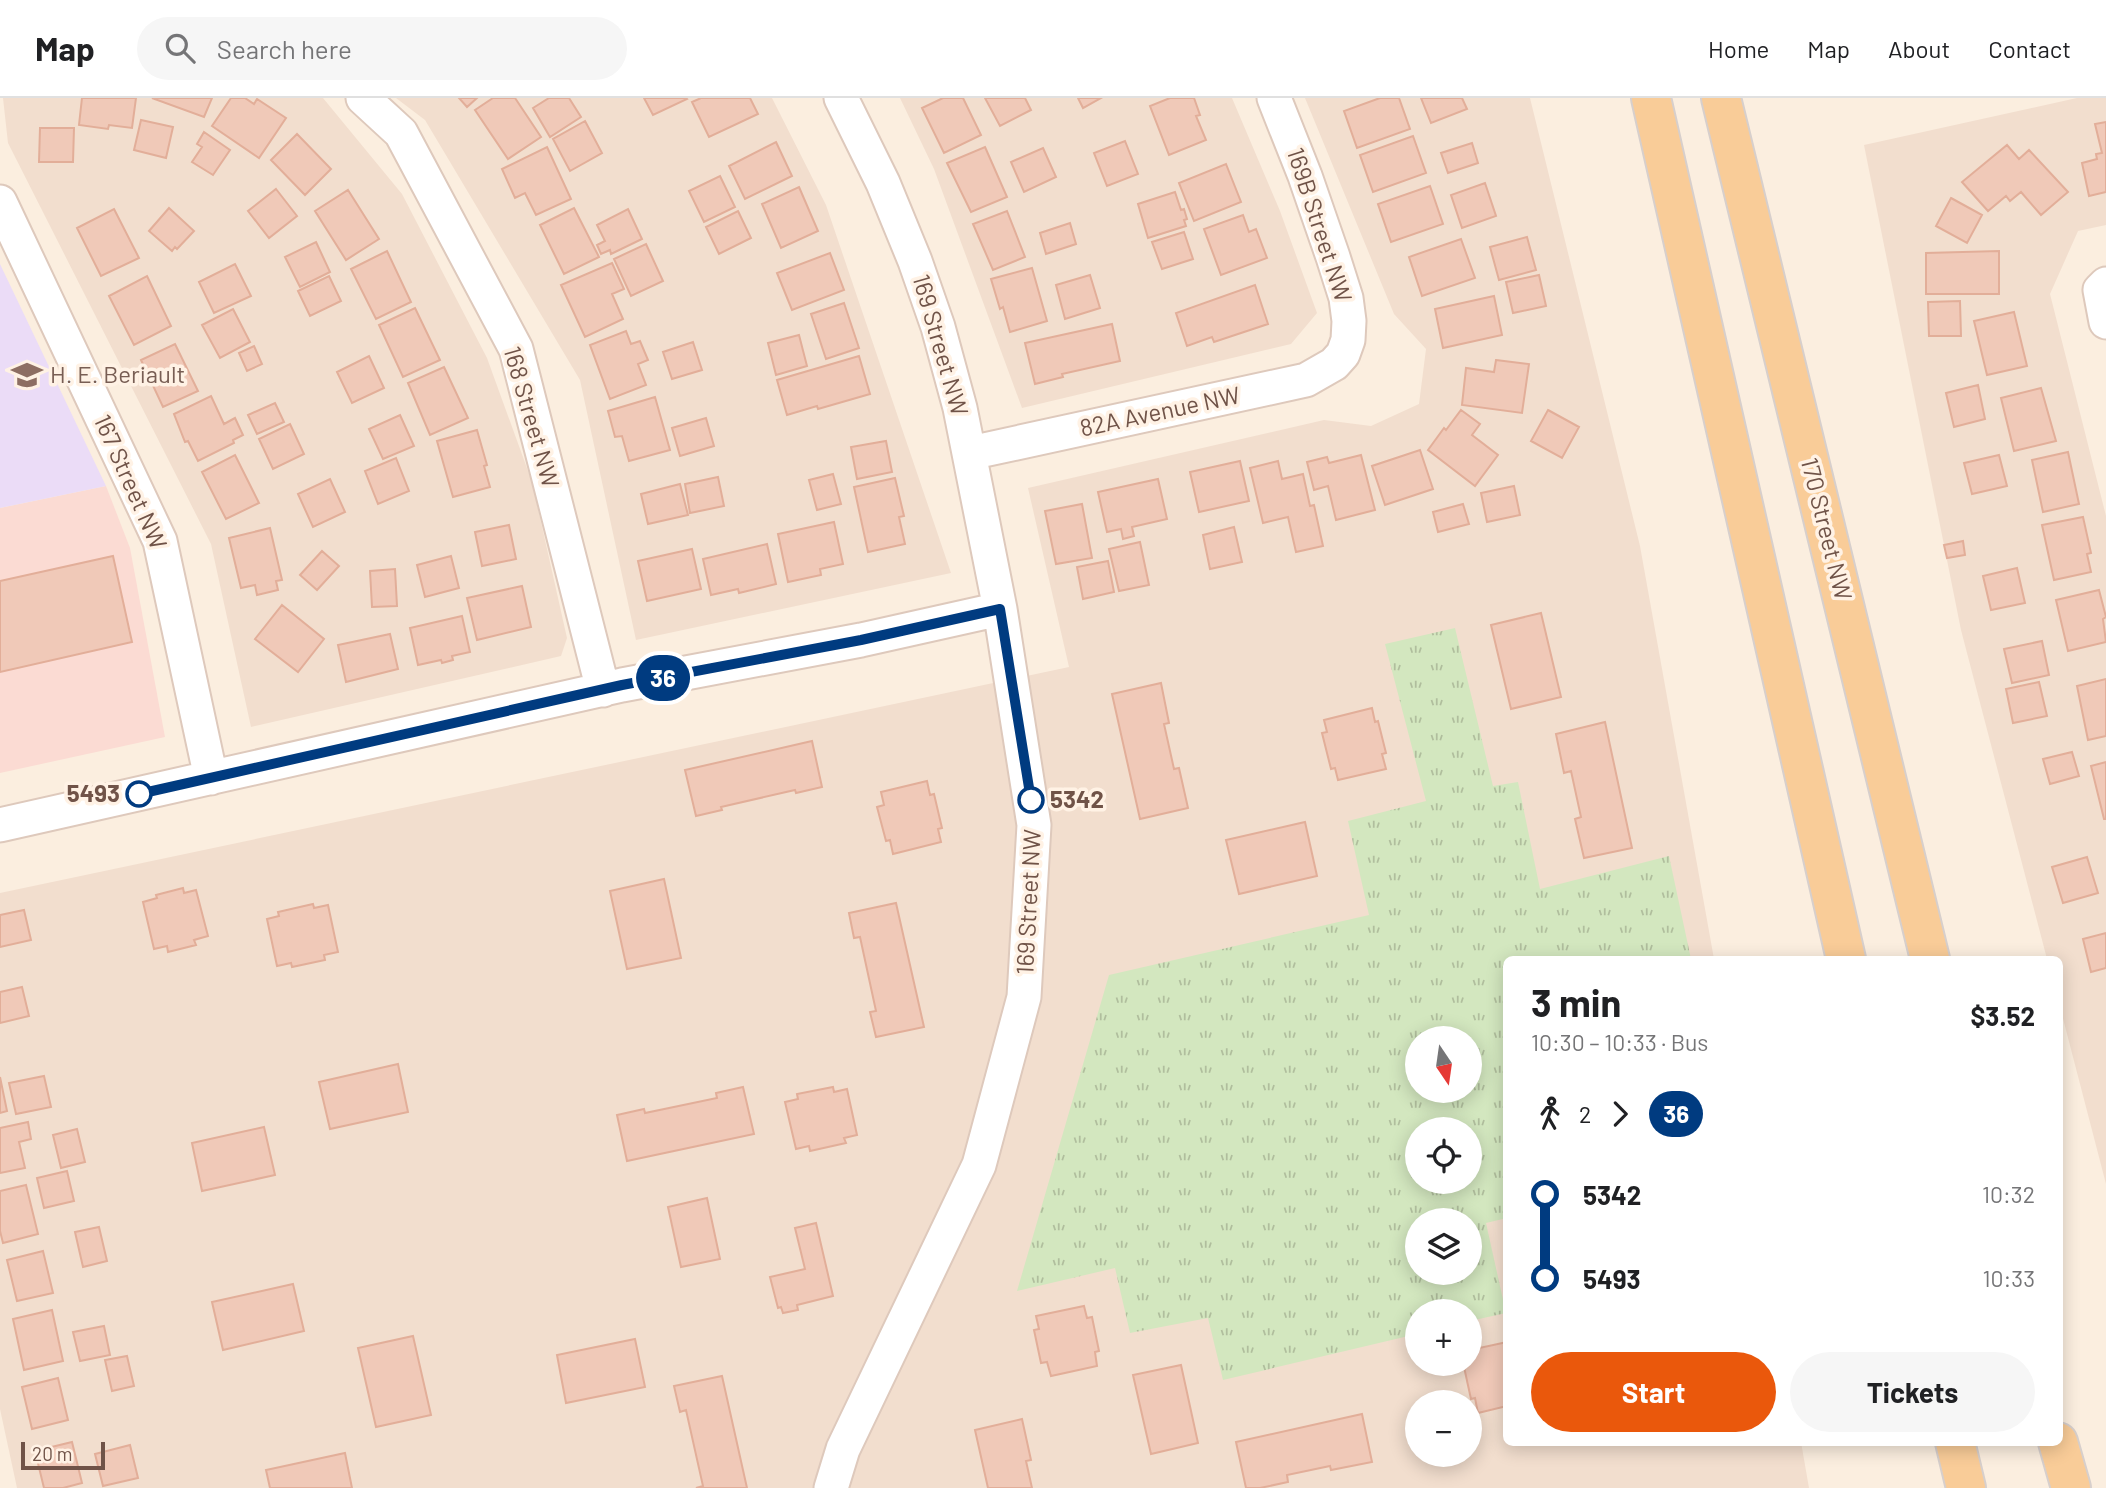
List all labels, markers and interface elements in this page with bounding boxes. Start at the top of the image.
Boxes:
search box [137,17,627,80]
text: Map [35,28,95,68]
icon: search [161,29,199,67]
text: Search here [217,33,352,64]
text: Home [1708,34,1769,63]
text: Map [1807,34,1850,63]
text: About [1888,34,1950,63]
text: Contact [1988,34,2071,63]
street label: 169B Street NW [1282,144,1359,305]
street label: 169 Street NW [907,271,975,419]
street label: 168 Street NW [498,343,566,491]
school or university icon: H. E. Beriault [10,358,44,392]
place label: H. E. Beriault [50,359,185,388]
street label: 82A Avenue NW [1077,379,1242,442]
street label: 167 Street NW [89,409,174,553]
street label: 170 Street NW [1796,454,1859,603]
line badge: 36 [632,655,694,701]
text: 36 [650,663,676,692]
place label: 5493 [67,778,120,807]
marker: 5493 [126,781,152,807]
place label: 5342 [1050,784,1104,813]
marker: 5342 [1018,787,1044,813]
street label: 169 Street NW [1009,828,1046,975]
text: 3 min [1531,979,1621,1025]
text: $3.52 [1970,1000,2035,1031]
north arrow [1405,1026,1482,1102]
map controls [1405,1026,1482,1467]
text: 10:30 – 10:33 · Bus [1531,1028,1708,1056]
icon: walk [1531,1095,1569,1133]
icon: forward [1601,1095,1639,1133]
text: 36 [1663,1099,1689,1128]
text: 2 [1579,1100,1591,1128]
button: locate [1405,1117,1482,1194]
text: 5342 [1583,1179,1641,1210]
text: 10:32 [1982,1180,2035,1208]
button: layers [1405,1208,1482,1285]
text: 5493 [1583,1263,1641,1294]
text: 10:33 [1982,1264,2035,1292]
button: + [1405,1299,1482,1376]
button: Start [1531,1352,1776,1432]
button: Tickets [1790,1352,2035,1432]
button: − [1405,1390,1482,1467]
scale bar [21,1439,105,1471]
text: 20 m [32,1442,72,1465]

